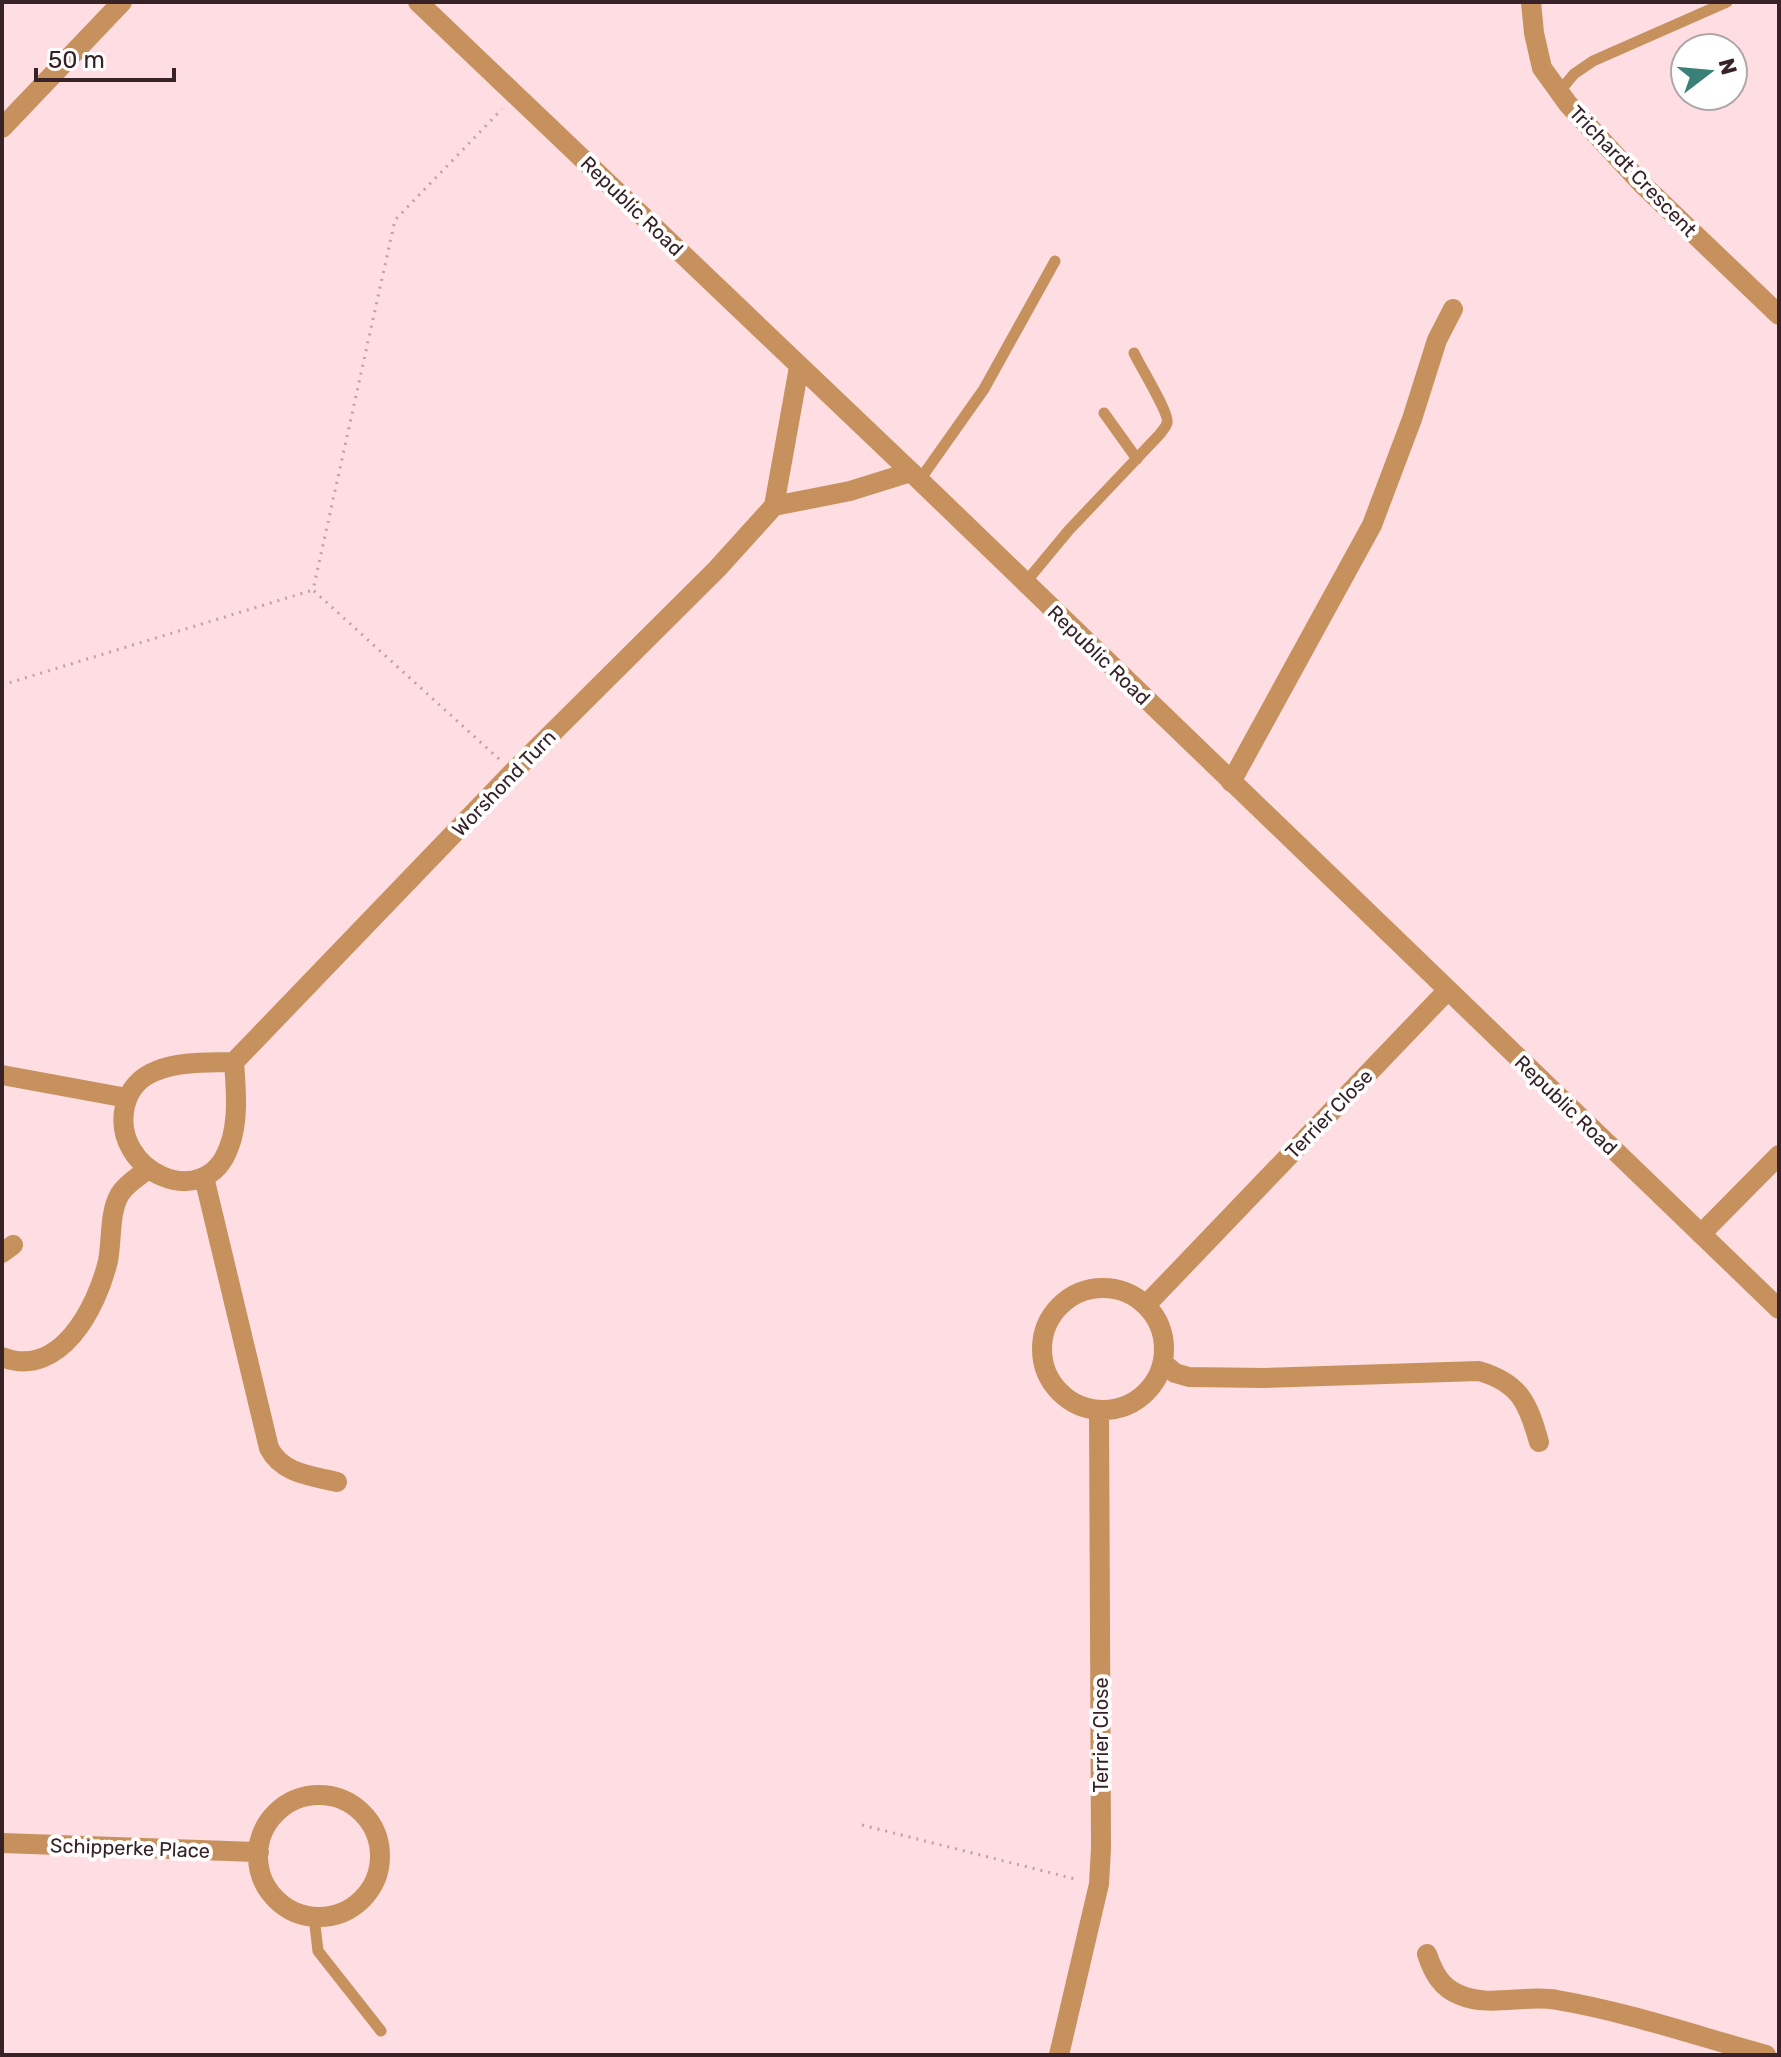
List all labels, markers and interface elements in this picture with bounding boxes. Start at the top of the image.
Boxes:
scale bar [36,32,174,82]
north arrow [1669,32,1749,112]
text: 50 m [48,46,105,74]
text: N [1713,55,1743,78]
street label: Trichardt Crescent [1564,101,1702,242]
street label: Republic Road [576,151,688,261]
street label: Republic Road [1043,600,1155,710]
street label: Worshond Turn [447,725,561,841]
street label: Republic Road [1510,1050,1622,1160]
street label: Terrier Close [1280,1064,1378,1164]
street label: Terrier Close [1089,1677,1113,1793]
street label: Schipperke Place [50,1833,210,1863]

